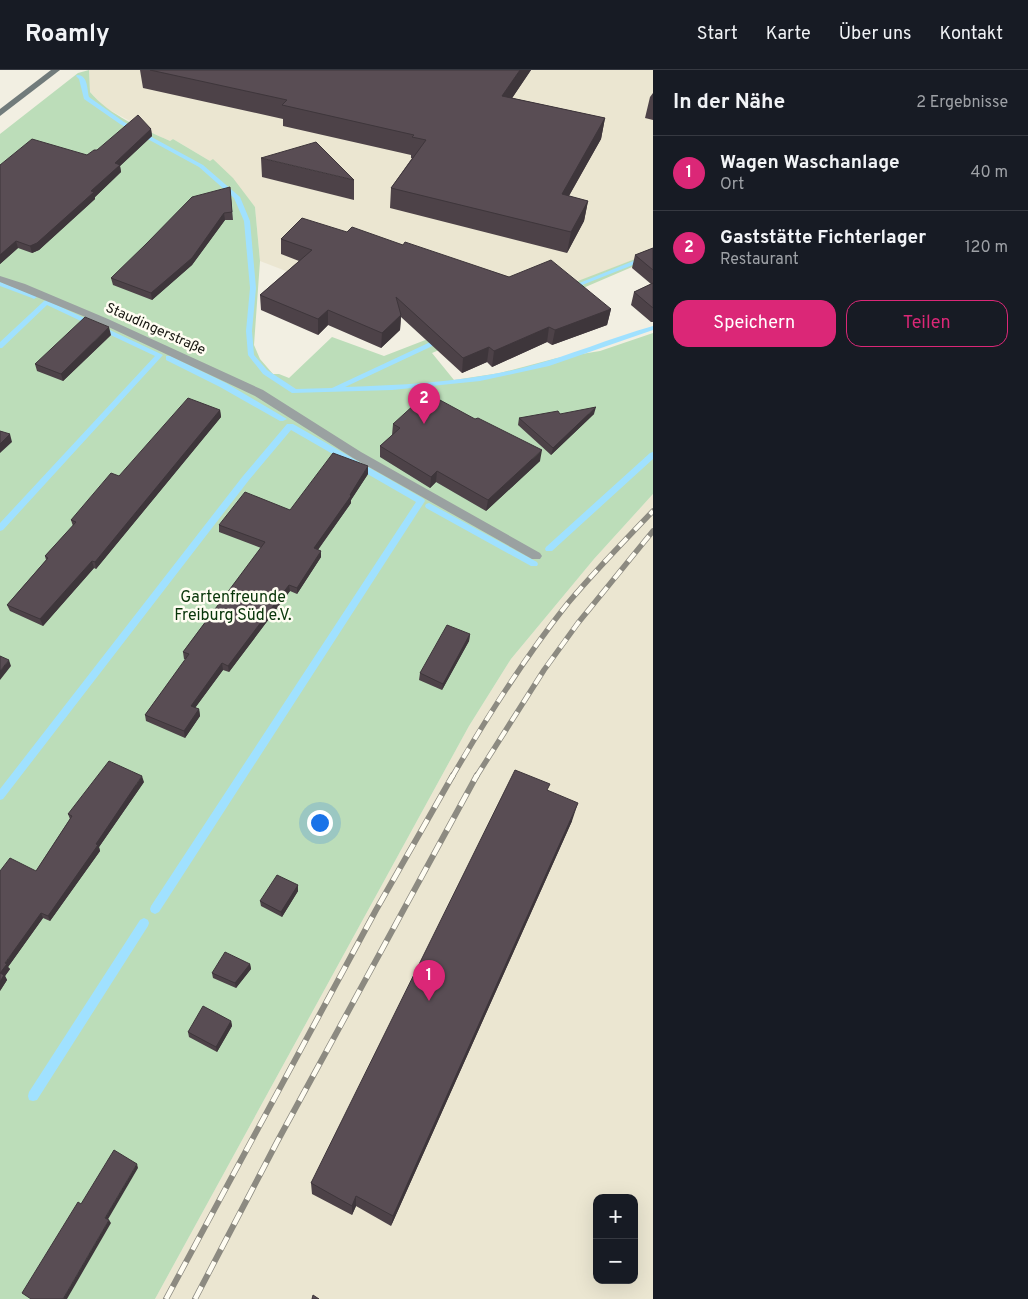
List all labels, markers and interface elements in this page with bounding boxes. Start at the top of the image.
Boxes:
text: Roamly [25,20,110,50]
text: Start [697,23,738,46]
text: Karte [766,23,811,46]
text: Über uns [839,23,911,46]
text: Kontakt [939,23,1003,46]
text: In der Nähe [673,89,785,116]
text: 2 Ergebnisse [916,93,1008,113]
text: Wagen Waschanlage [720,151,900,175]
text: 1 [686,163,692,183]
text: 40 m [970,163,1008,183]
text: Ort [720,175,744,195]
text: Gaststätte Fichterlager [720,226,926,250]
text: 2 [684,238,694,258]
text: 120 m [965,238,1008,258]
text: Restaurant [720,250,799,270]
street label: Staudingerstraße [103,300,208,359]
button: Speichern [673,300,836,347]
button: Teilen [846,300,1008,347]
pin: 2 [408,383,440,424]
park label: Gartenfreunde Freiburg Süd e.V. [174,588,292,626]
your location [307,810,333,836]
pin: 1 [413,960,445,1001]
map controls [593,1194,638,1284]
button: + [593,1194,638,1239]
button: − [593,1239,638,1284]

